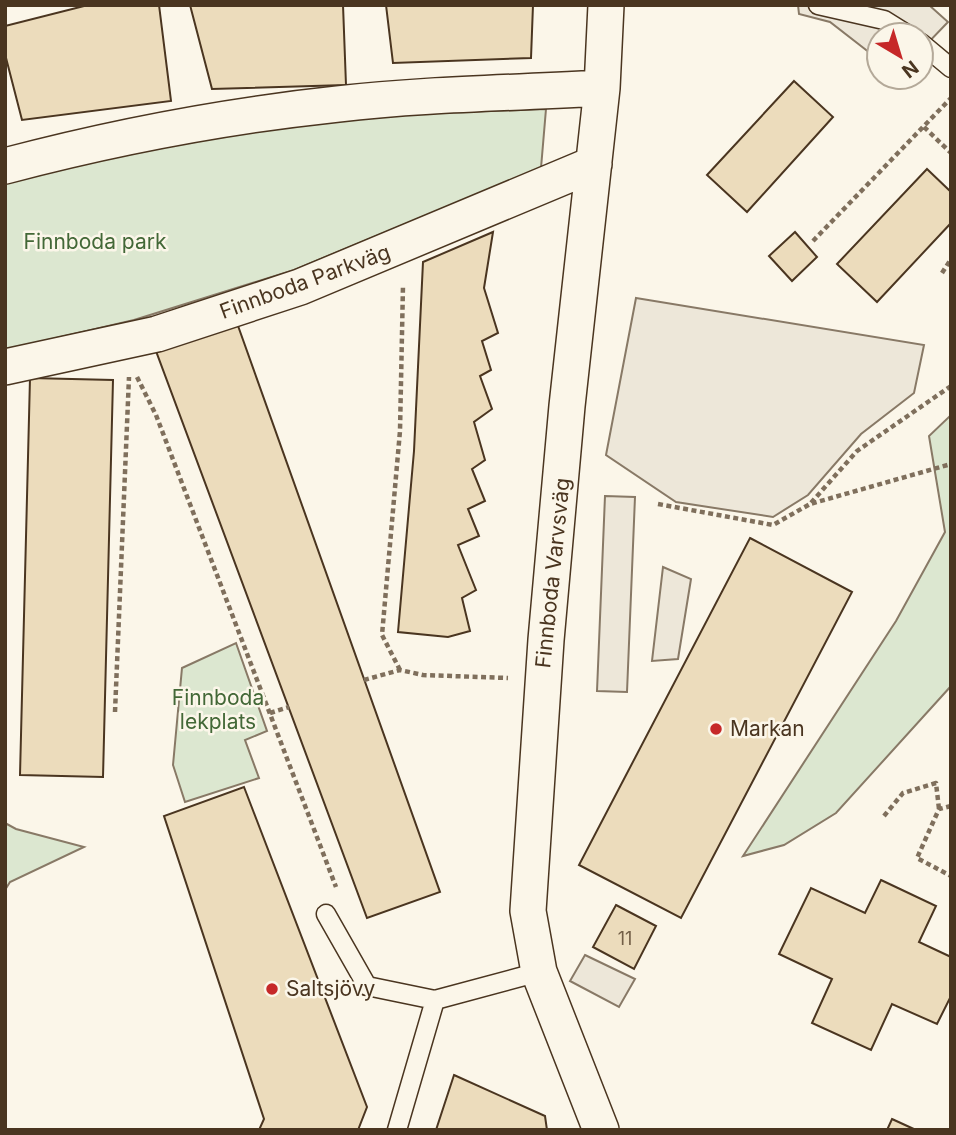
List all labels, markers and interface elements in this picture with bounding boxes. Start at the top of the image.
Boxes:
north arrow [865,21,935,91]
text: N [897,55,923,83]
park label: Finnboda park [24,229,167,254]
street label: Finnboda Parkväg [216,239,394,324]
street label: Finnboda Varvsväg [530,477,575,669]
park label: Finnboda lekplats [172,685,264,734]
place label: Markan [730,716,805,741]
marker: Markan [708,721,724,737]
house number: 11 [618,928,632,949]
place label: Saltsjövy [286,976,375,1001]
marker: Saltsjövy [264,981,280,997]

